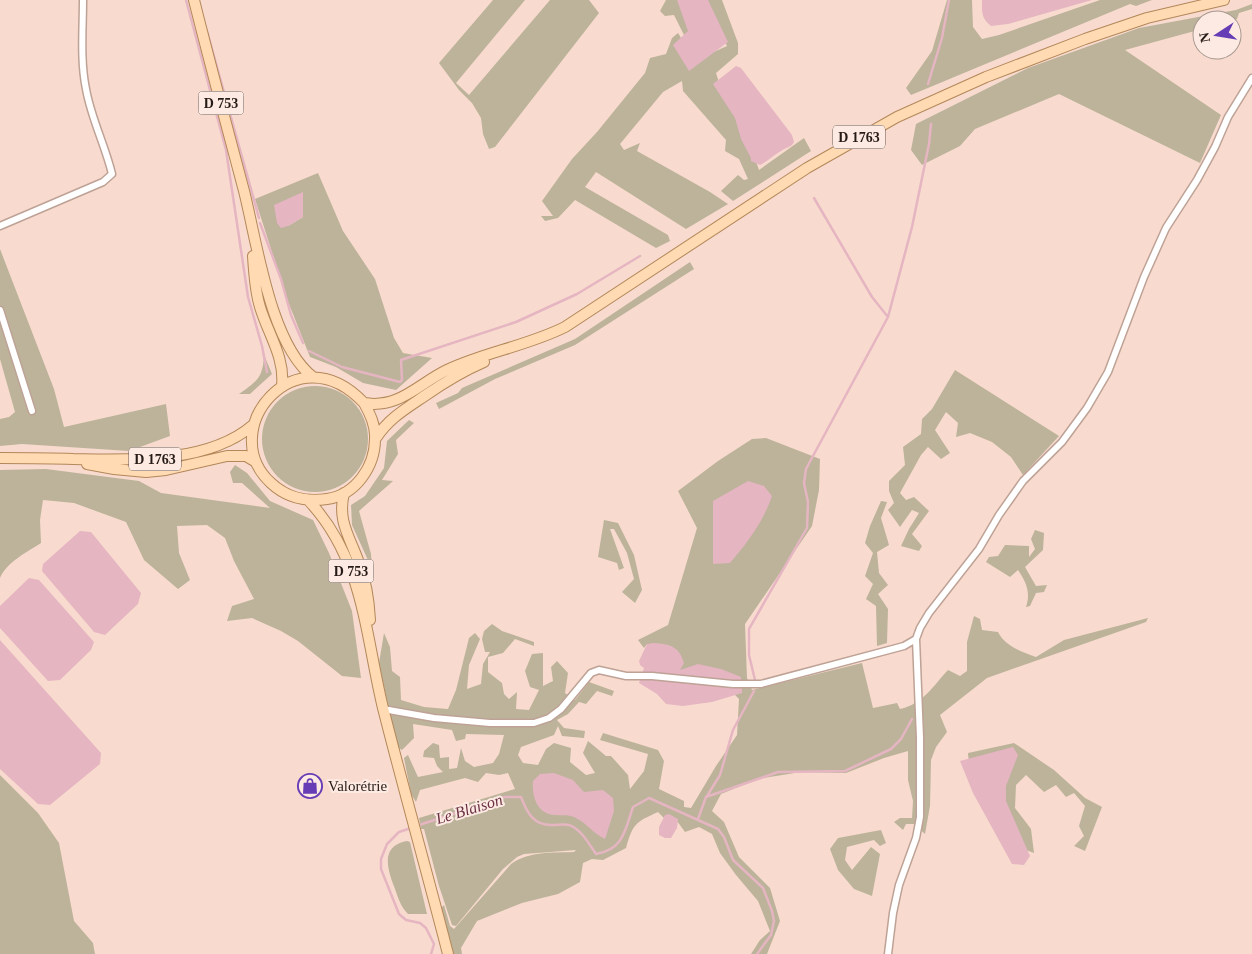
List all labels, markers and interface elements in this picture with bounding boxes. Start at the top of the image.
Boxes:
north arrow [1192,10,1242,60]
text: N [1196,31,1213,44]
road number: D 753 [198,92,244,115]
road number: D 1763 [833,125,885,148]
road number: D 1763 [129,448,181,470]
road number: D 753 [328,560,374,582]
shop icon: Valorétrie [297,773,323,799]
place label: Valorétrie [328,778,387,794]
water label: Le Blaison [433,791,504,827]

